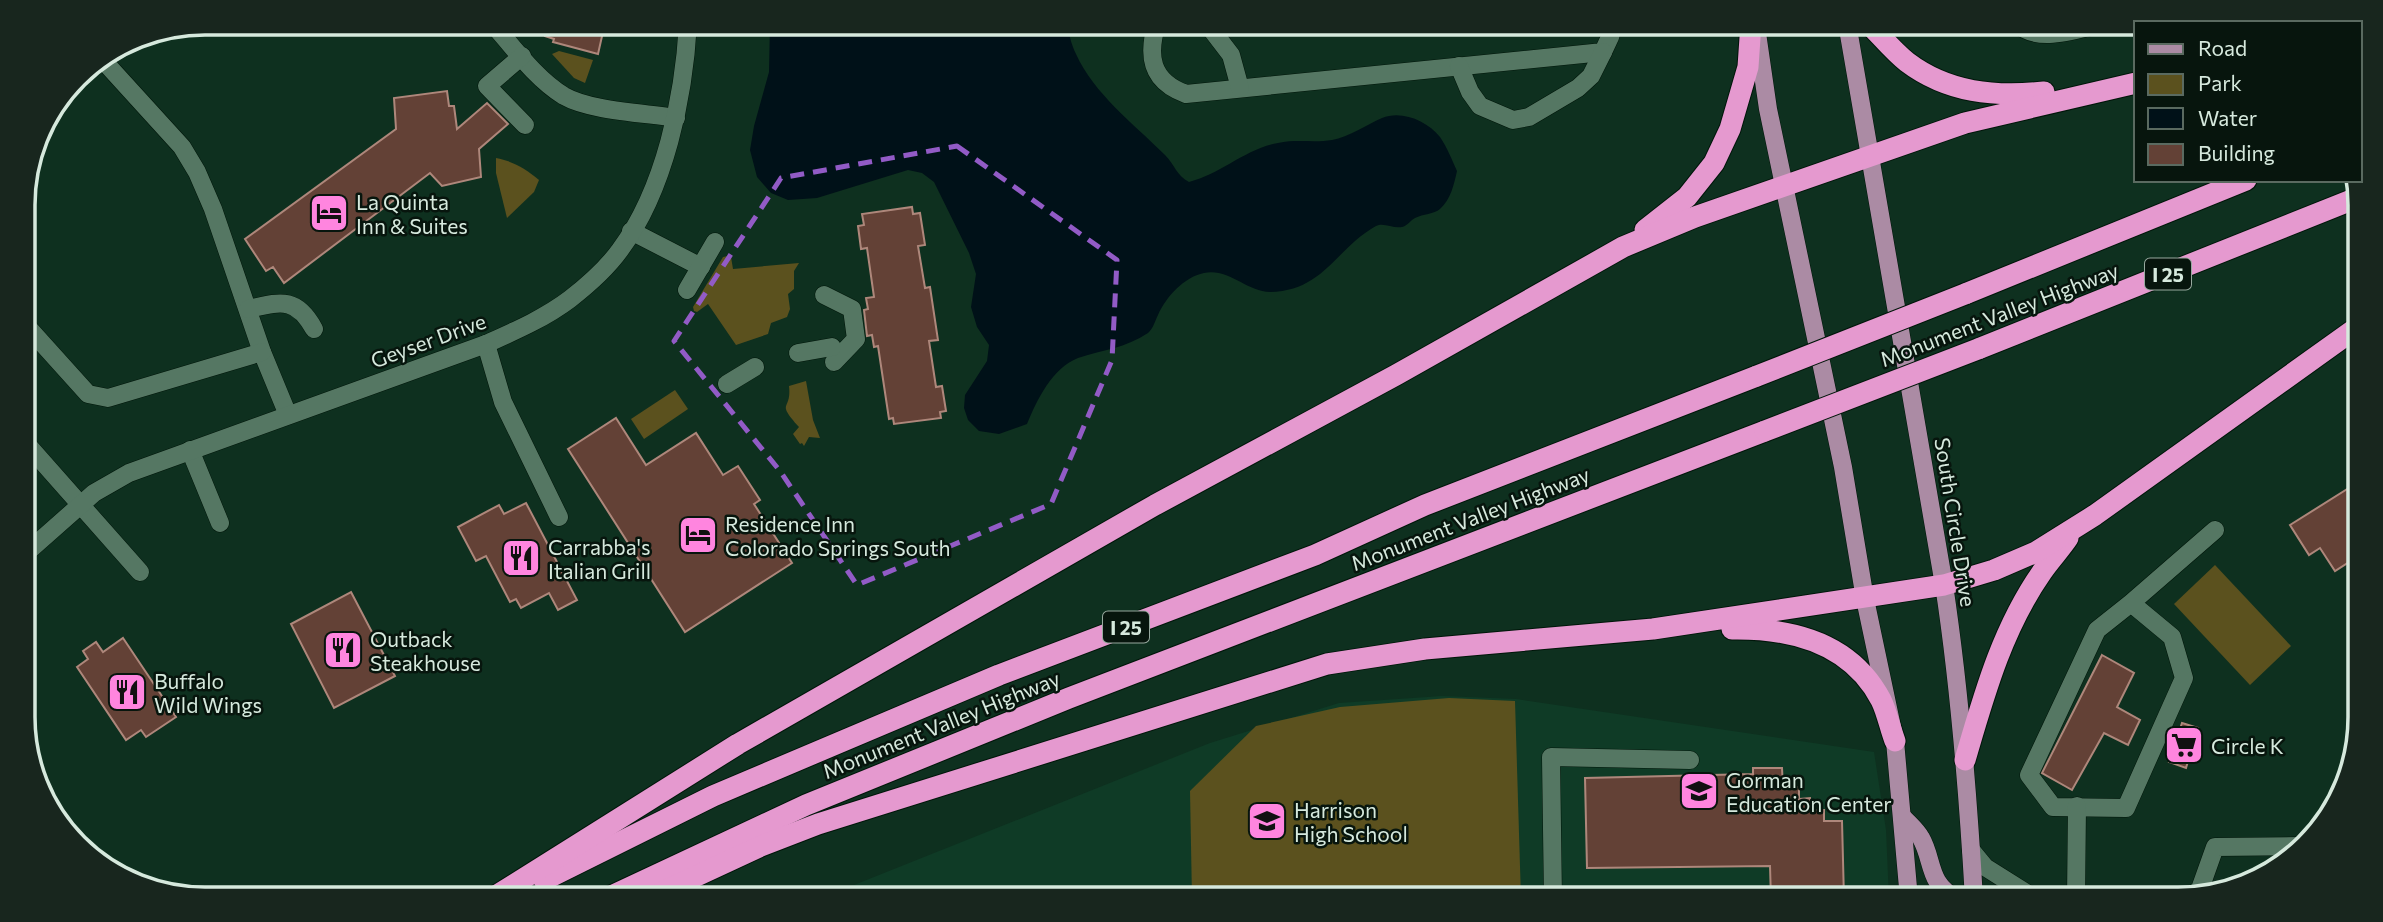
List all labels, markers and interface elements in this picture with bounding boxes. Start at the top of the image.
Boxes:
legend [2134,21,2362,182]
text: Road [2198,35,2247,60]
text: Park [2198,70,2242,95]
text: Water [2198,105,2257,130]
text: Building [2198,140,2275,165]
place label: La Quinta Inn & Suites [356,189,468,238]
hotel icon: La Quinta Inn & Suites [308,192,350,234]
street label: Monument Valley Highway [1876,257,2122,371]
road number: I 25 [2145,258,2191,290]
street label: Geyser Drive [367,308,489,372]
street label: South Circle Drive [1930,436,1982,608]
street label: Monument Valley Highway [1347,461,1593,575]
place label: Residence Inn Colorado Springs South [725,511,950,560]
hotel icon: Residence Inn Colorado Springs South [677,514,719,556]
place label: Carrabba's Italian Grill [548,534,651,583]
restaurant icon: Carrabba's Italian Grill [500,537,542,579]
road number: I 25 [1103,612,1149,642]
place label: Outback Steakhouse [370,626,481,675]
restaurant icon: Outback Steakhouse [322,629,364,671]
street label: Monument Valley Highway [819,665,1063,783]
place label: Buffalo Wild Wings [154,668,262,717]
restaurant icon: Buffalo Wild Wings [106,671,148,713]
supermarket icon: Circle K [2163,724,2205,766]
place label: Circle K [2211,733,2284,758]
place label: Gorman Education Center [1726,767,1892,816]
school or university icon: Gorman Education Center [1678,770,1720,812]
place label: Harrison High School [1294,797,1408,846]
school or university icon: Harrison High School [1246,800,1288,842]

